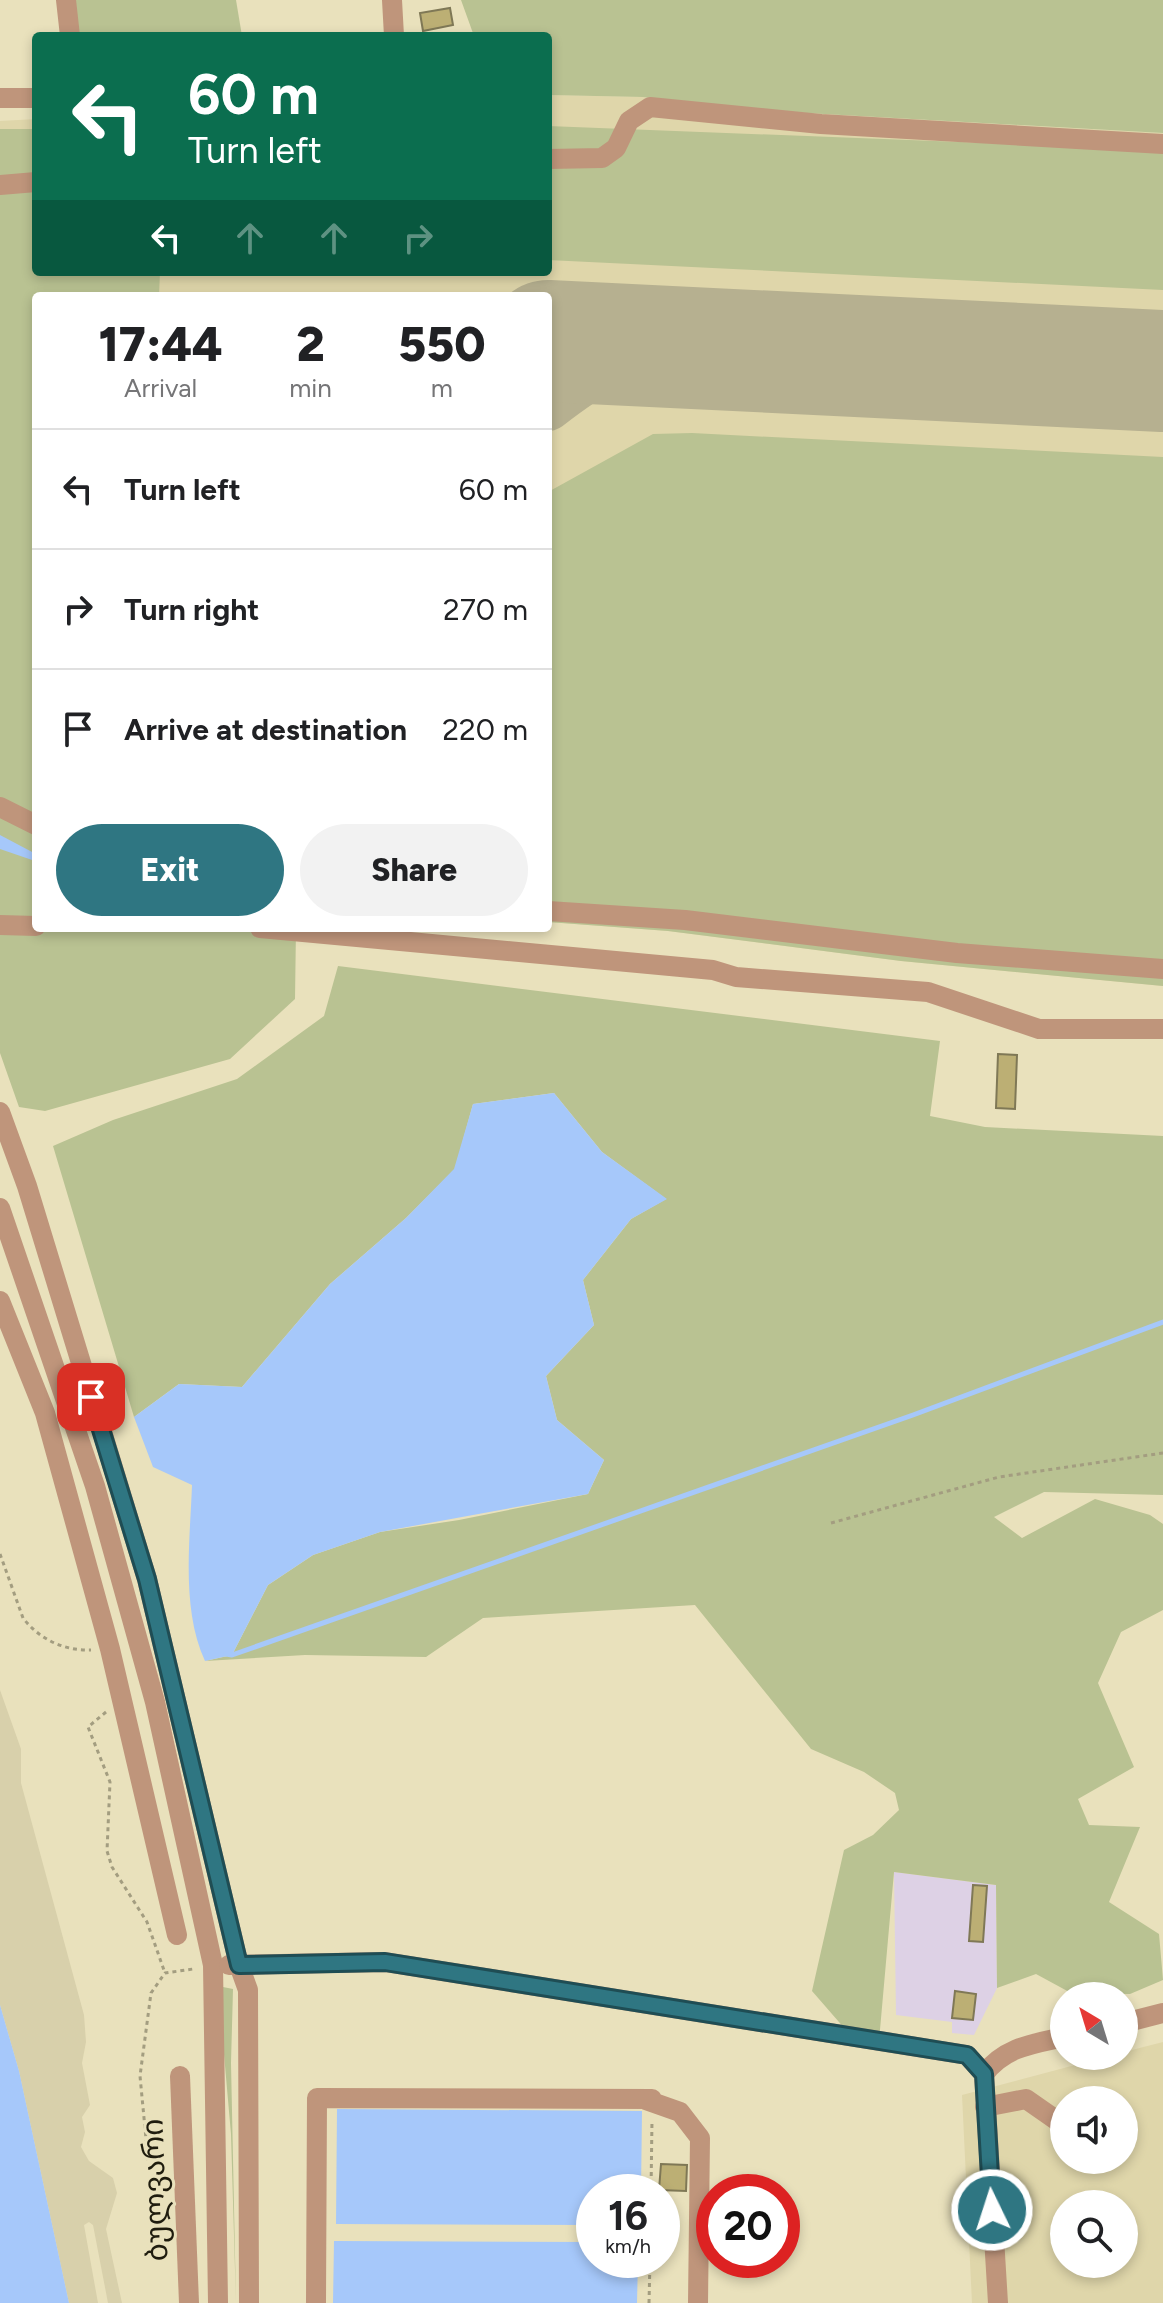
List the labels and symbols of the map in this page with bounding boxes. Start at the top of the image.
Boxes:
pin [57,1363,125,1431]
north arrow [1050,1982,1138,2070]
street label: ბულვარი [134,2118,175,2262]
position arrow [950,2168,1034,2252]
speed limit sign: 20 [696,2174,800,2278]

